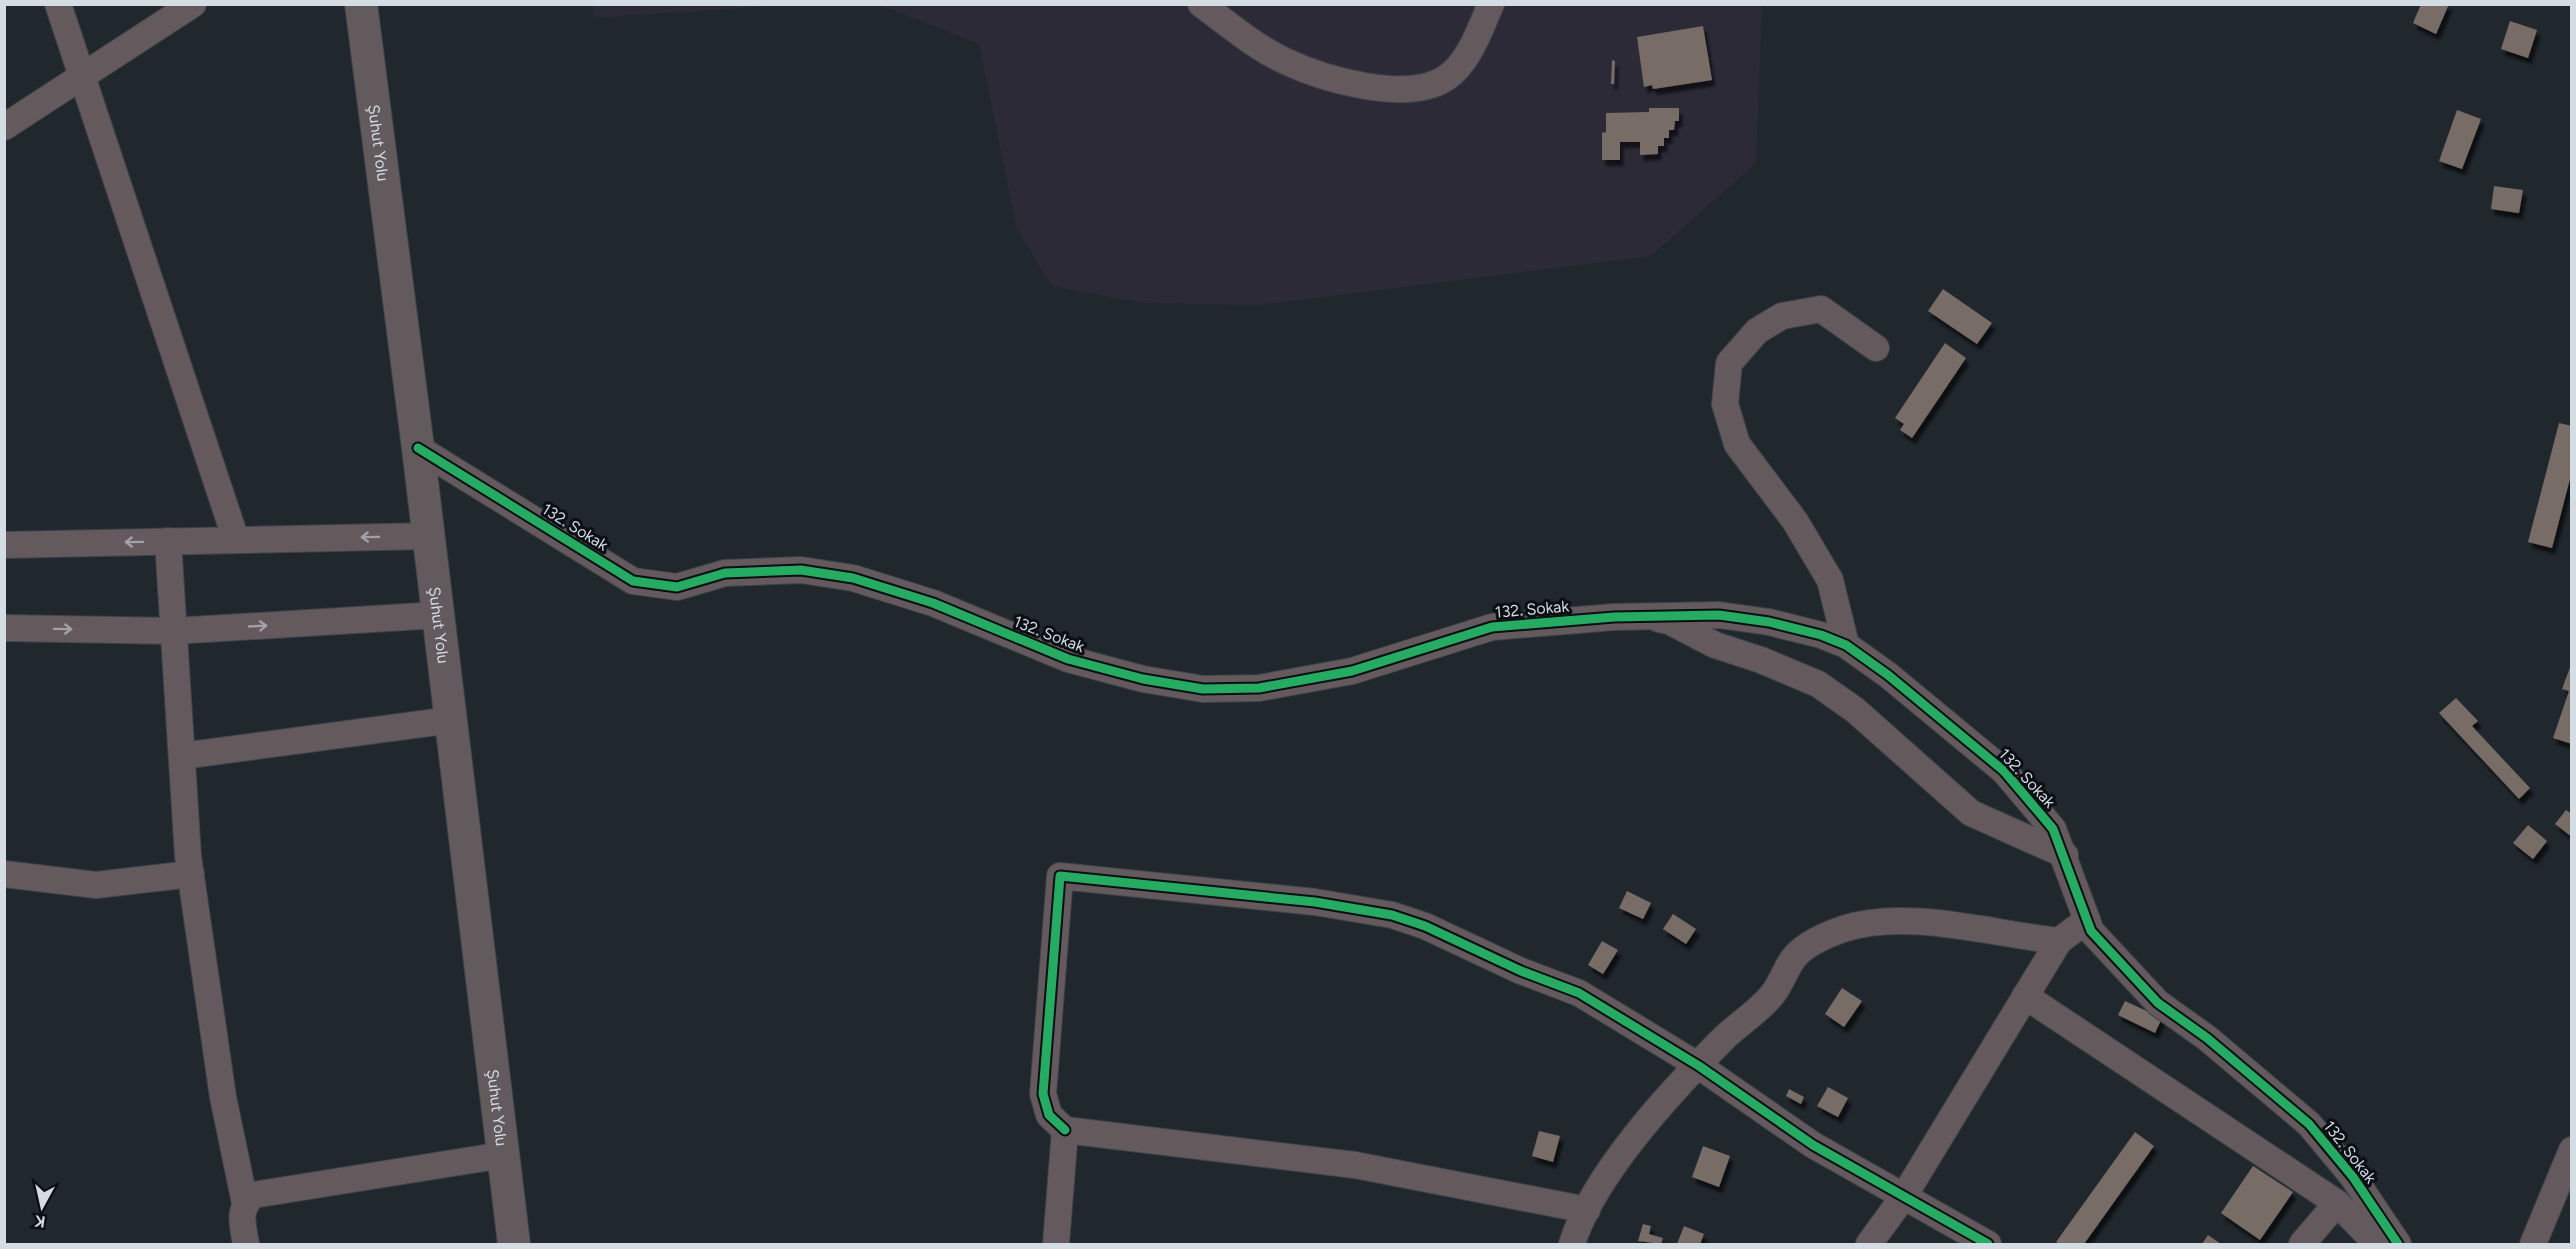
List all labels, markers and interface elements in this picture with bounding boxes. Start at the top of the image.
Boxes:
street label: Şuhut Yolu [364,103,393,182]
street label: 132. Sokak [539,499,612,555]
one-way arrow [361,531,381,543]
one-way arrow [124,536,144,548]
street label: Şuhut Yolu [425,586,453,664]
street label: 132. Sokak [1494,596,1570,622]
street label: 132. Sokak [1011,612,1087,656]
one-way arrow [247,621,267,632]
one-way arrow [52,623,72,635]
street label: 132. Sokak [1995,744,2059,812]
street label: Şuhut Yolu [483,1068,512,1147]
street label: 132. Sokak [2320,1117,2380,1187]
north arrow [12,1177,72,1237]
text: K [33,1211,47,1232]

